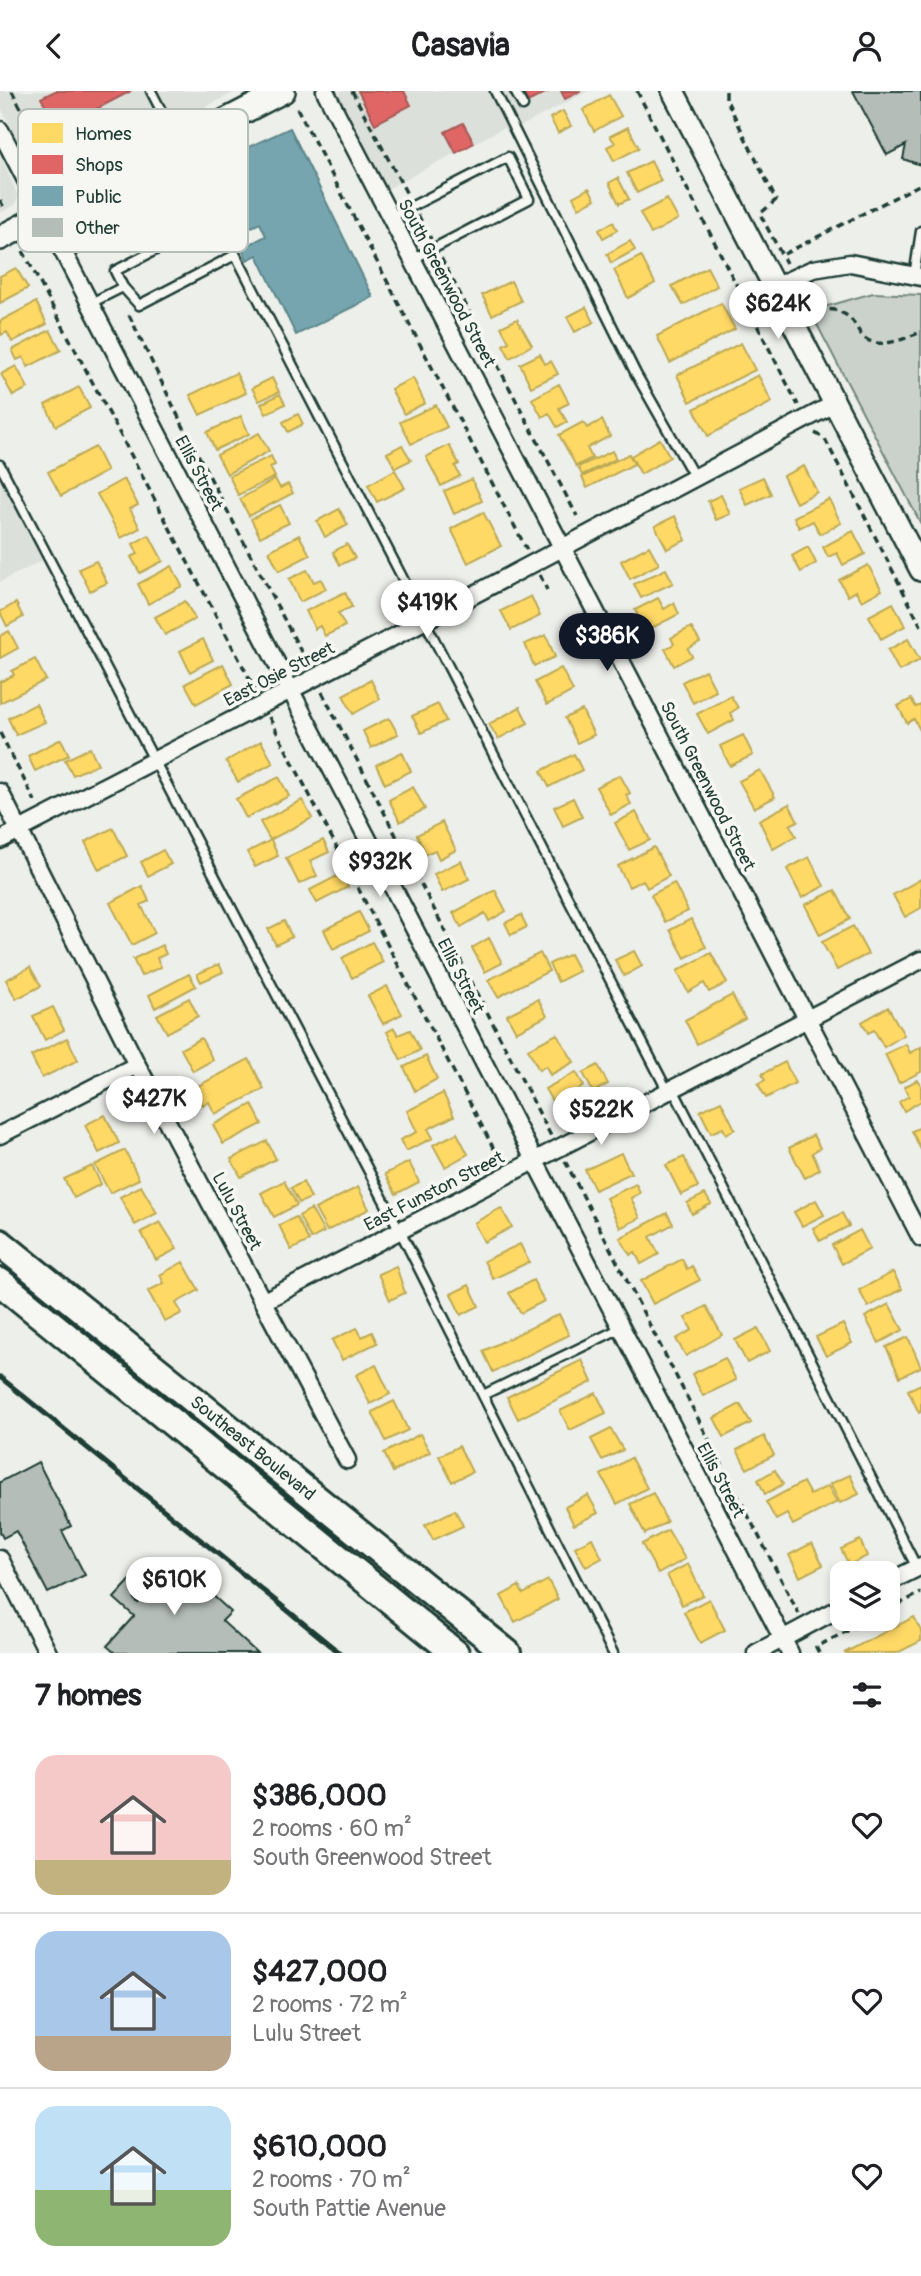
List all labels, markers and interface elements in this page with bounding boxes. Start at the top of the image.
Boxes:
text: Casavia [411,26,510,66]
icon: back [35,27,73,65]
icon: person [848,27,886,65]
legend [18,109,248,252]
text: Homes [75,122,132,146]
text: Shops [75,153,123,177]
text: Public [75,185,122,209]
street label: South Greenwood Street [392,195,501,372]
text: Other [75,216,120,240]
pin: $624K [729,281,827,341]
text: $624K [745,289,811,318]
street label: Ellis Street [169,432,228,515]
pin: $419K [378,581,476,640]
text: $419K [397,588,457,617]
pin: $386K [558,613,656,673]
text: $386K [575,621,639,650]
street label: East Osie Street [220,636,339,712]
street label: South Greenwood Street [655,698,761,876]
pin: $932K [331,839,429,899]
text: $932K [348,847,412,876]
street label: Ellis Street [432,935,490,1019]
pin: $427K [105,1077,203,1136]
text: $427K [122,1084,186,1113]
pin: $522K [552,1087,650,1147]
text: $522K [569,1095,633,1124]
street label: East Funston Street [360,1146,509,1237]
street label: Lulu Street [206,1168,267,1255]
street label: Southeast Boulevard [185,1391,320,1506]
street label: Ellis Street [691,1439,750,1522]
pin: $610K [125,1557,223,1617]
map controls [830,1561,900,1631]
button: layers [830,1561,900,1631]
text: $610K [142,1565,206,1594]
icon: filters [848,1676,886,1714]
text: 7 homes [35,1677,142,1714]
text: $386,000 [252,1777,387,1814]
icon: home [91,1783,175,1867]
icon: heart [848,1806,886,1844]
text: 2 rooms · 60 m² [252,1814,412,1843]
text: South Greenwood Street [252,1843,492,1872]
text: $427,000 [252,1953,387,1990]
icon: home [91,1959,175,2043]
icon: heart [848,1982,886,2020]
text: 2 rooms · 72 m² [252,1990,408,2019]
text: Lulu Street [252,2019,361,2048]
text: $610,000 [252,2128,387,2165]
icon: home [91,2134,175,2218]
icon: heart [848,2157,886,2195]
text: 2 rooms · 70 m² [252,2165,411,2194]
text: South Pattie Avenue [252,2194,446,2223]

